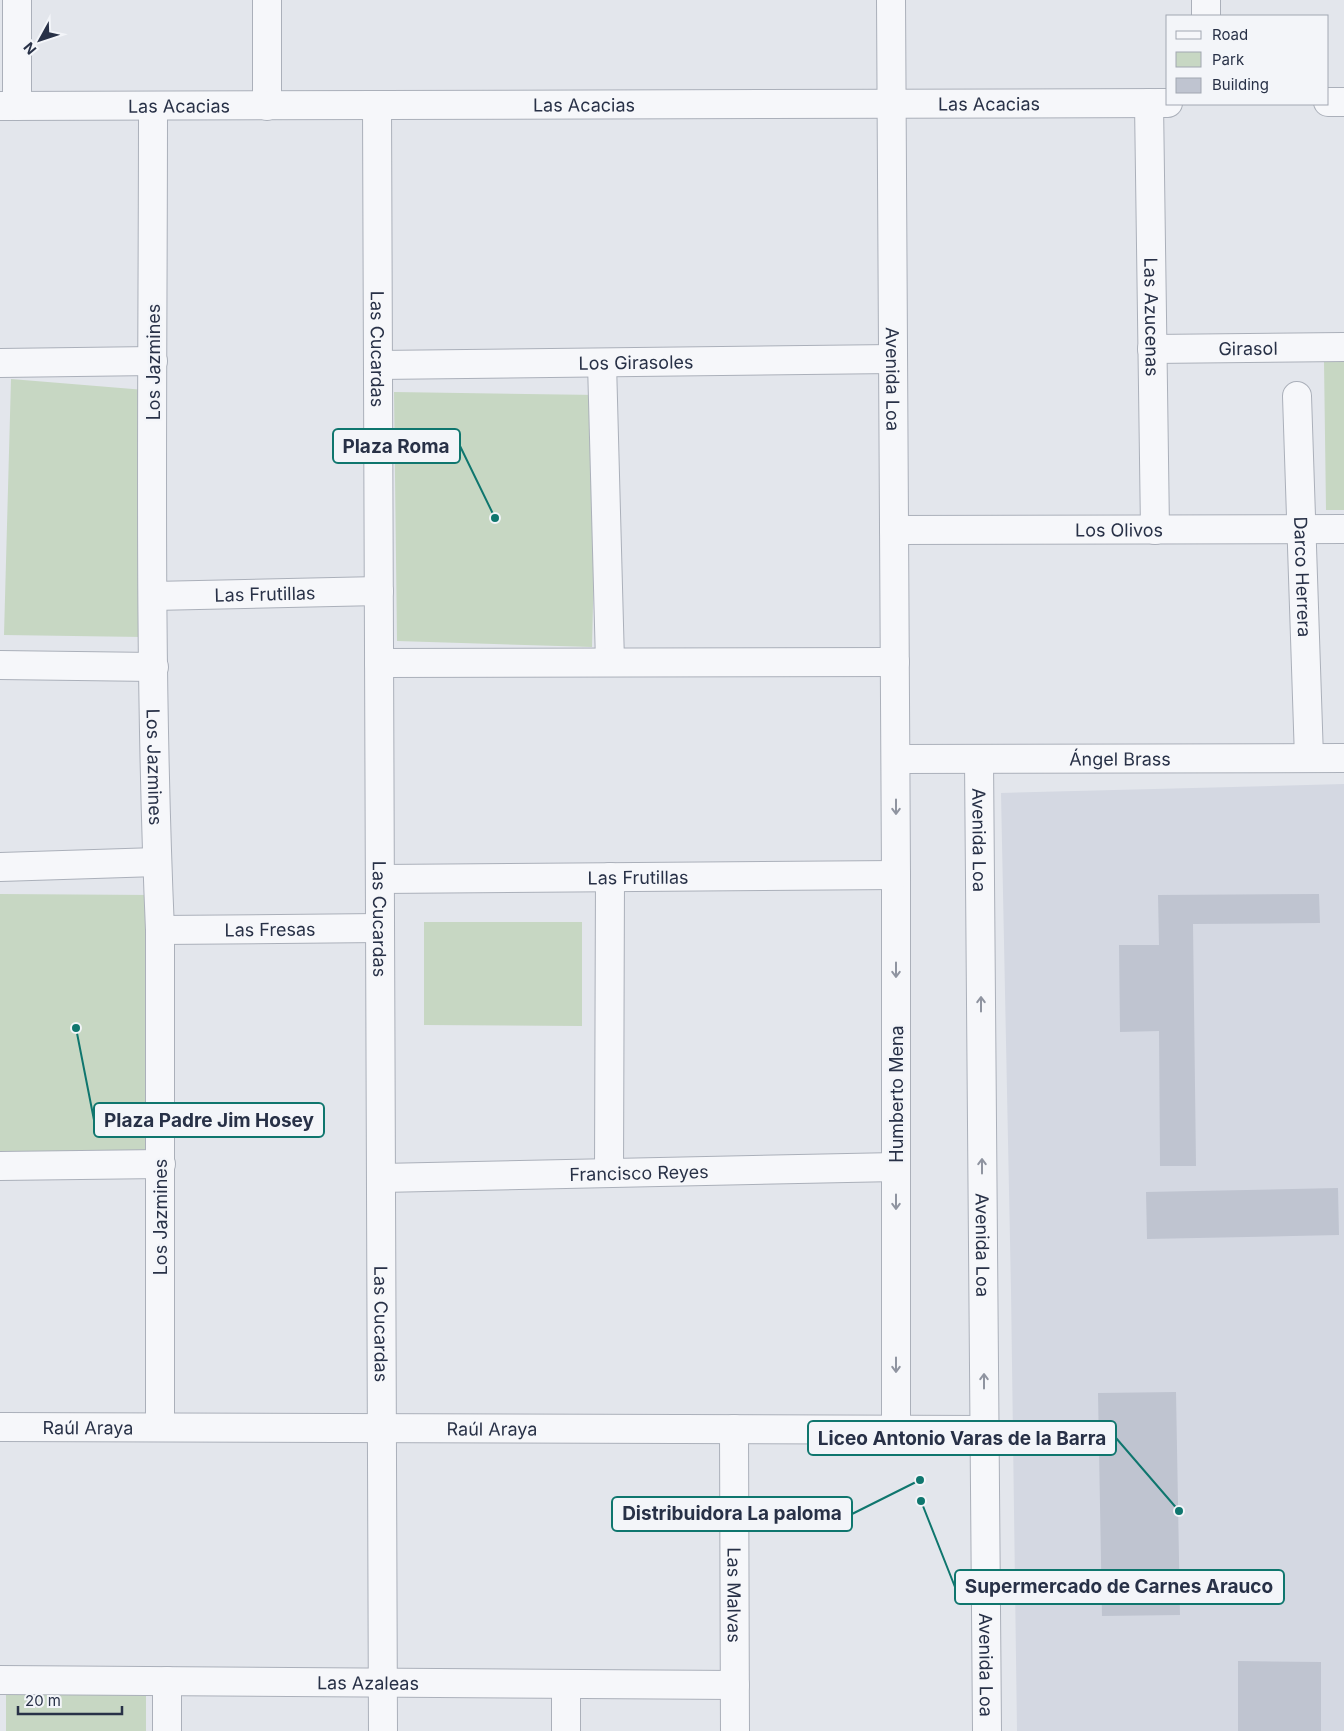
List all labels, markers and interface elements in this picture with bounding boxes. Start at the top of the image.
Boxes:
north arrow [15,15,65,65]
legend [1166,15,1329,105]
text: Road [1212,25,1248,44]
text: N [20,39,40,58]
text: Park [1212,50,1245,69]
text: Building [1212,75,1269,94]
street label: Las Acacias [938,93,1040,114]
street label: Las Acacias [533,94,635,115]
street label: Las Acacias [128,95,230,116]
street label: Las Azucenas [1141,257,1163,377]
street label: Las Cucardas [367,291,389,407]
street label: Los Jazmines [143,304,164,420]
street label: Avenida Loa [882,327,904,431]
street label: Girasol [1218,337,1278,359]
street label: Los Girasoles [578,351,694,373]
callout: Plaza Roma [333,429,460,463]
text: Plaza Roma [342,435,450,458]
street label: Darco Herrera [1291,516,1315,638]
street label: Los Olivos [1075,519,1163,540]
street label: Las Frutillas [214,582,316,605]
street label: Los Jazmines [143,708,167,826]
street label: Ángel Brass [1069,747,1171,769]
street label: Avenida Loa [969,788,991,892]
one-way arrow [891,799,901,815]
street label: Las Cucardas [369,861,391,977]
street label: Las Frutillas [587,866,689,888]
street label: Las Fresas [224,918,316,940]
one-way arrow [891,962,901,978]
one-way arrow [976,996,986,1012]
street label: Humberto Mena [886,1025,907,1163]
callout: Plaza Padre Jim Hosey [94,1103,324,1137]
text: Plaza Padre Jim Hosey [104,1109,315,1132]
street label: Los Jazmines [150,1159,171,1275]
one-way arrow [977,1159,987,1175]
street label: Francisco Reyes [569,1161,709,1184]
street label: Avenida Loa [972,1193,994,1297]
one-way arrow [891,1194,901,1210]
street label: Las Cucardas [371,1266,392,1382]
one-way arrow [891,1356,901,1373]
one-way arrow [979,1374,989,1390]
street label: Raúl Araya [43,1417,133,1438]
street label: Raúl Araya [447,1418,537,1439]
callout: Liceo Antonio Varas de la Barra [808,1421,1116,1455]
text: Liceo Antonio Varas de la Barra [818,1427,1106,1450]
callout: Distribuidora La paloma [612,1497,852,1531]
text: Distribuidora La paloma [622,1502,842,1525]
street label: Las Malvas [724,1547,745,1643]
callout: Supermercado de Carnes Arauco [955,1570,1284,1604]
text: Supermercado de Carnes Arauco [965,1575,1273,1598]
street label: Avenida Loa [976,1613,997,1717]
street label: Las Azaleas [317,1672,419,1693]
scale bar [18,1684,121,1716]
text: 20 m [25,1691,61,1710]

